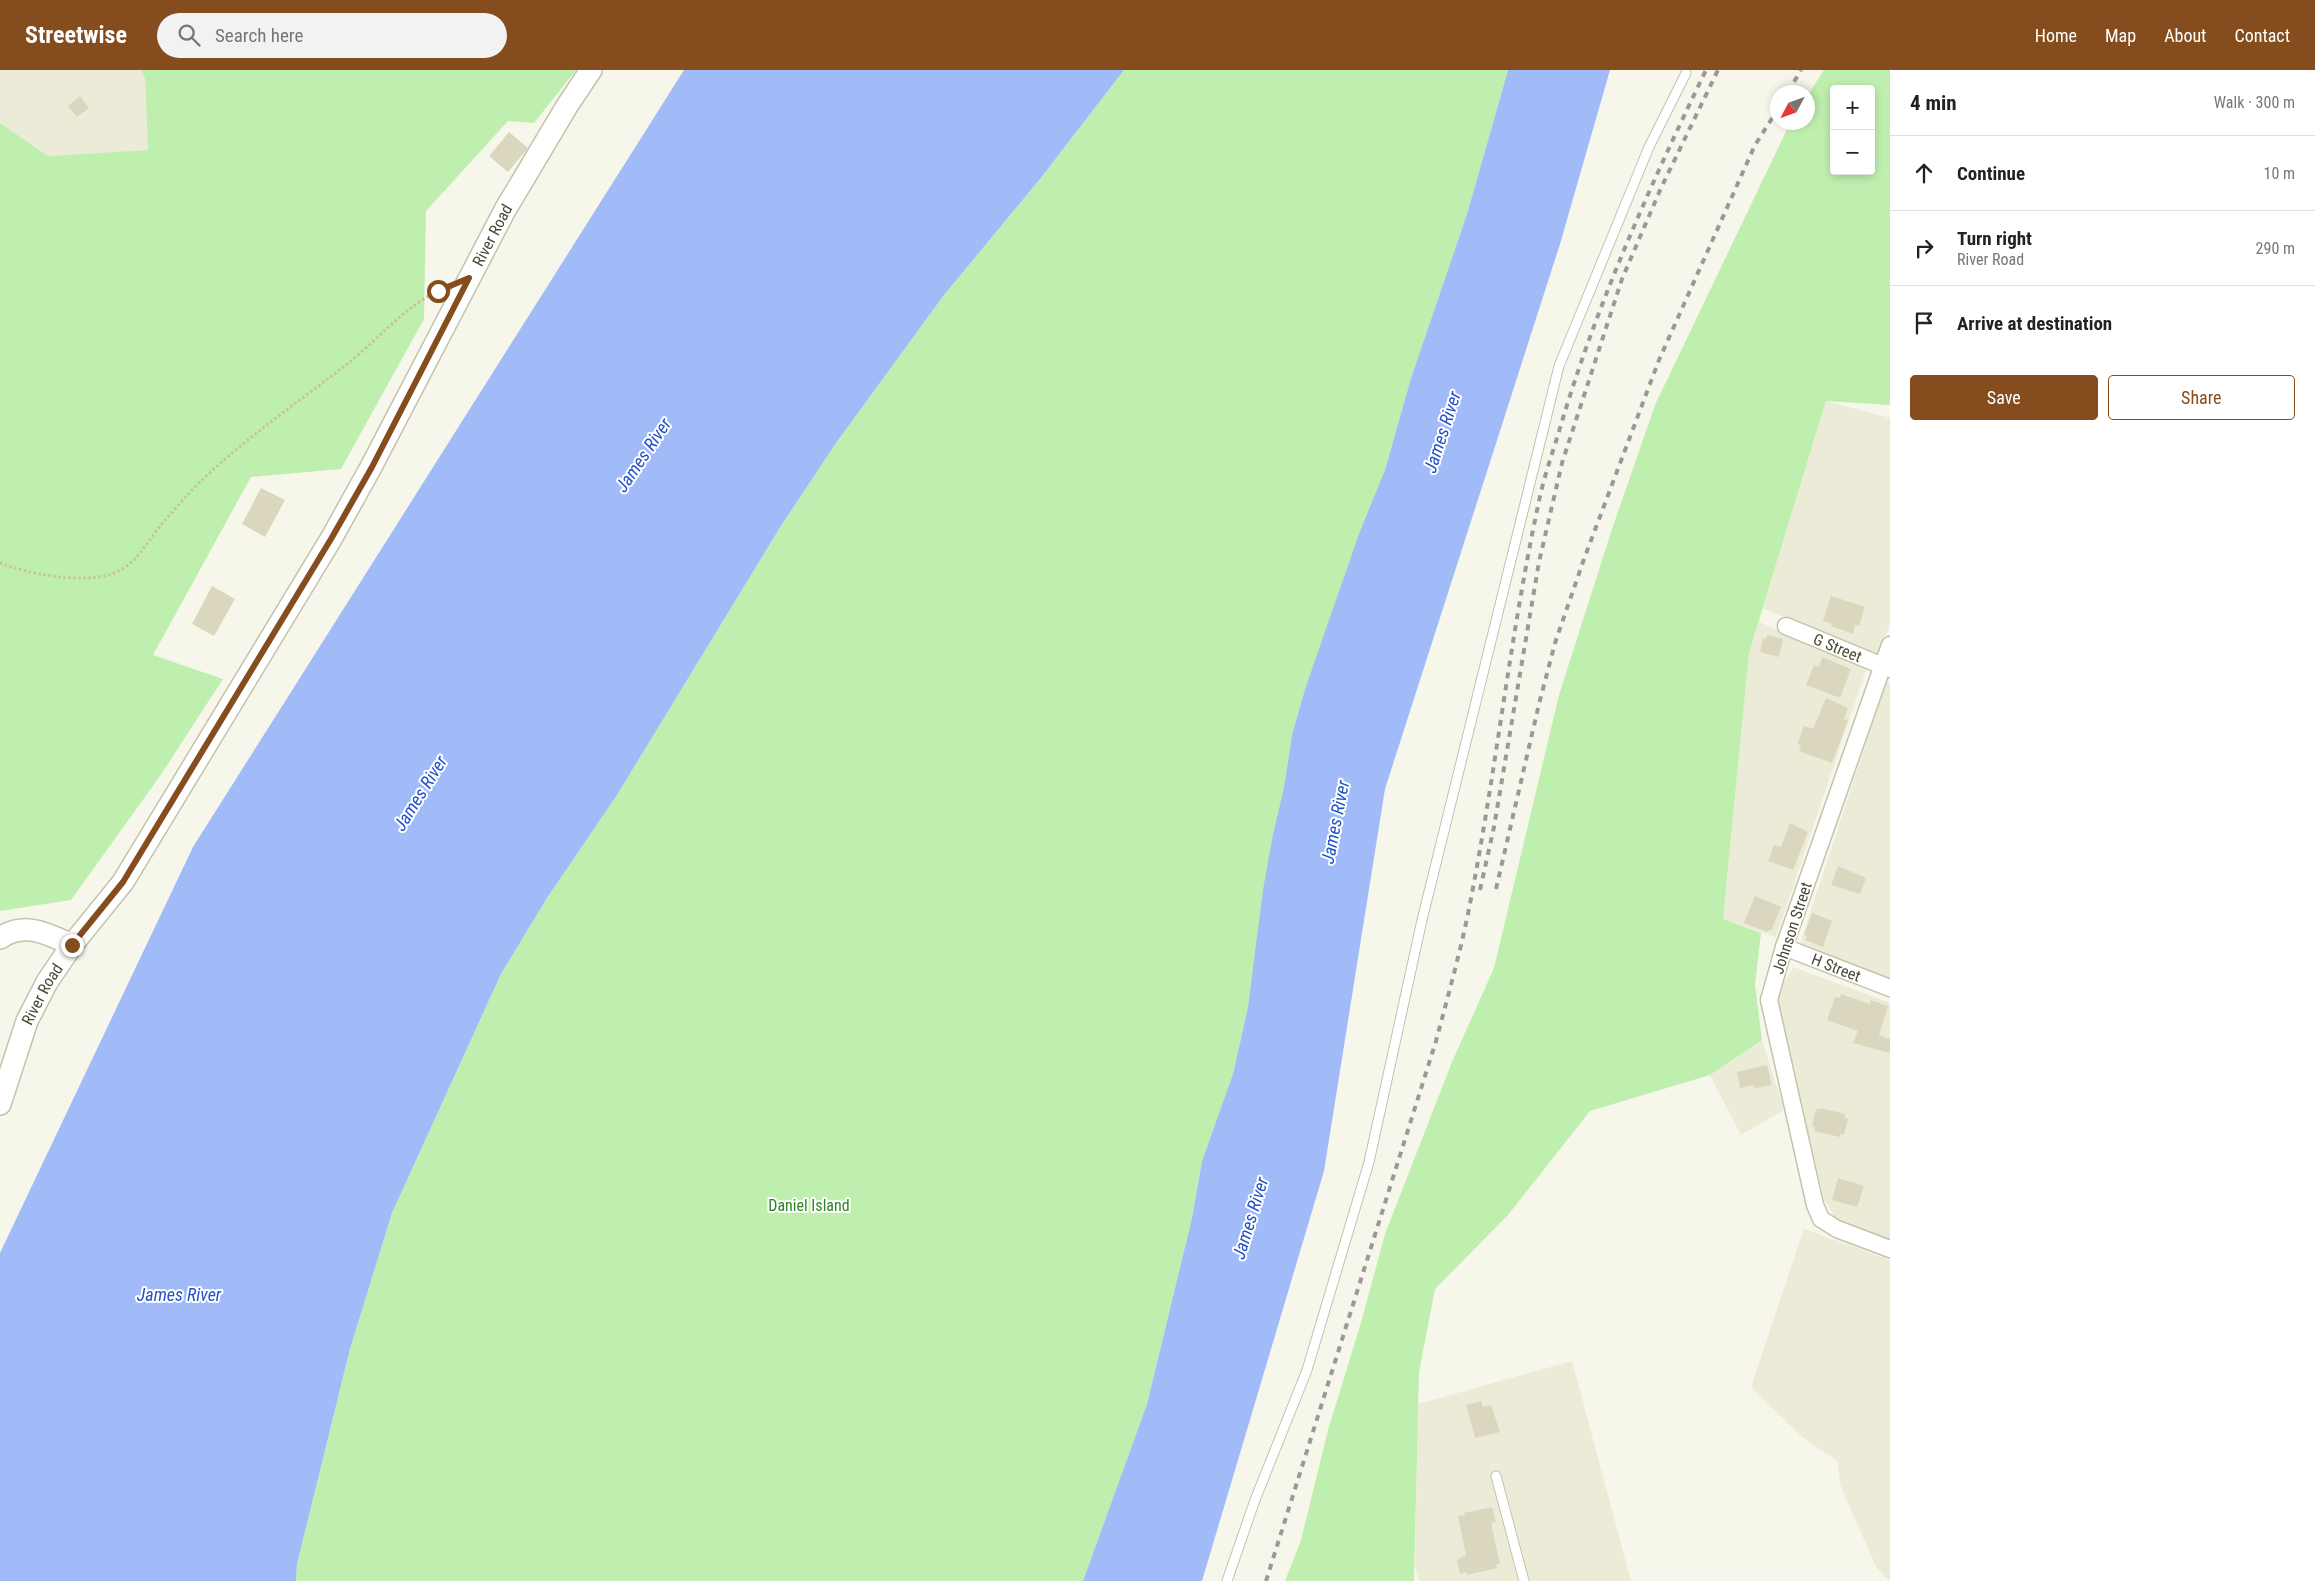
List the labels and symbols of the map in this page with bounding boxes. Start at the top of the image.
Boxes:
north arrow [1770,85,1815,130]
street label: River Road [468,201,516,269]
route start [427,280,450,303]
water label: James River [1419,388,1465,475]
water label: James River [611,414,676,496]
street label: G Street [1811,629,1865,666]
water label: James River [389,751,452,834]
water label: James River [1317,778,1353,865]
street label: Johnson Street [1768,879,1816,976]
route end [61,934,84,957]
street label: H Street [1809,949,1864,985]
street label: River Road [17,960,66,1028]
water label: James River [1228,1174,1273,1261]
park label: Daniel Island [768,1196,850,1215]
water label: James River [137,1284,222,1305]

